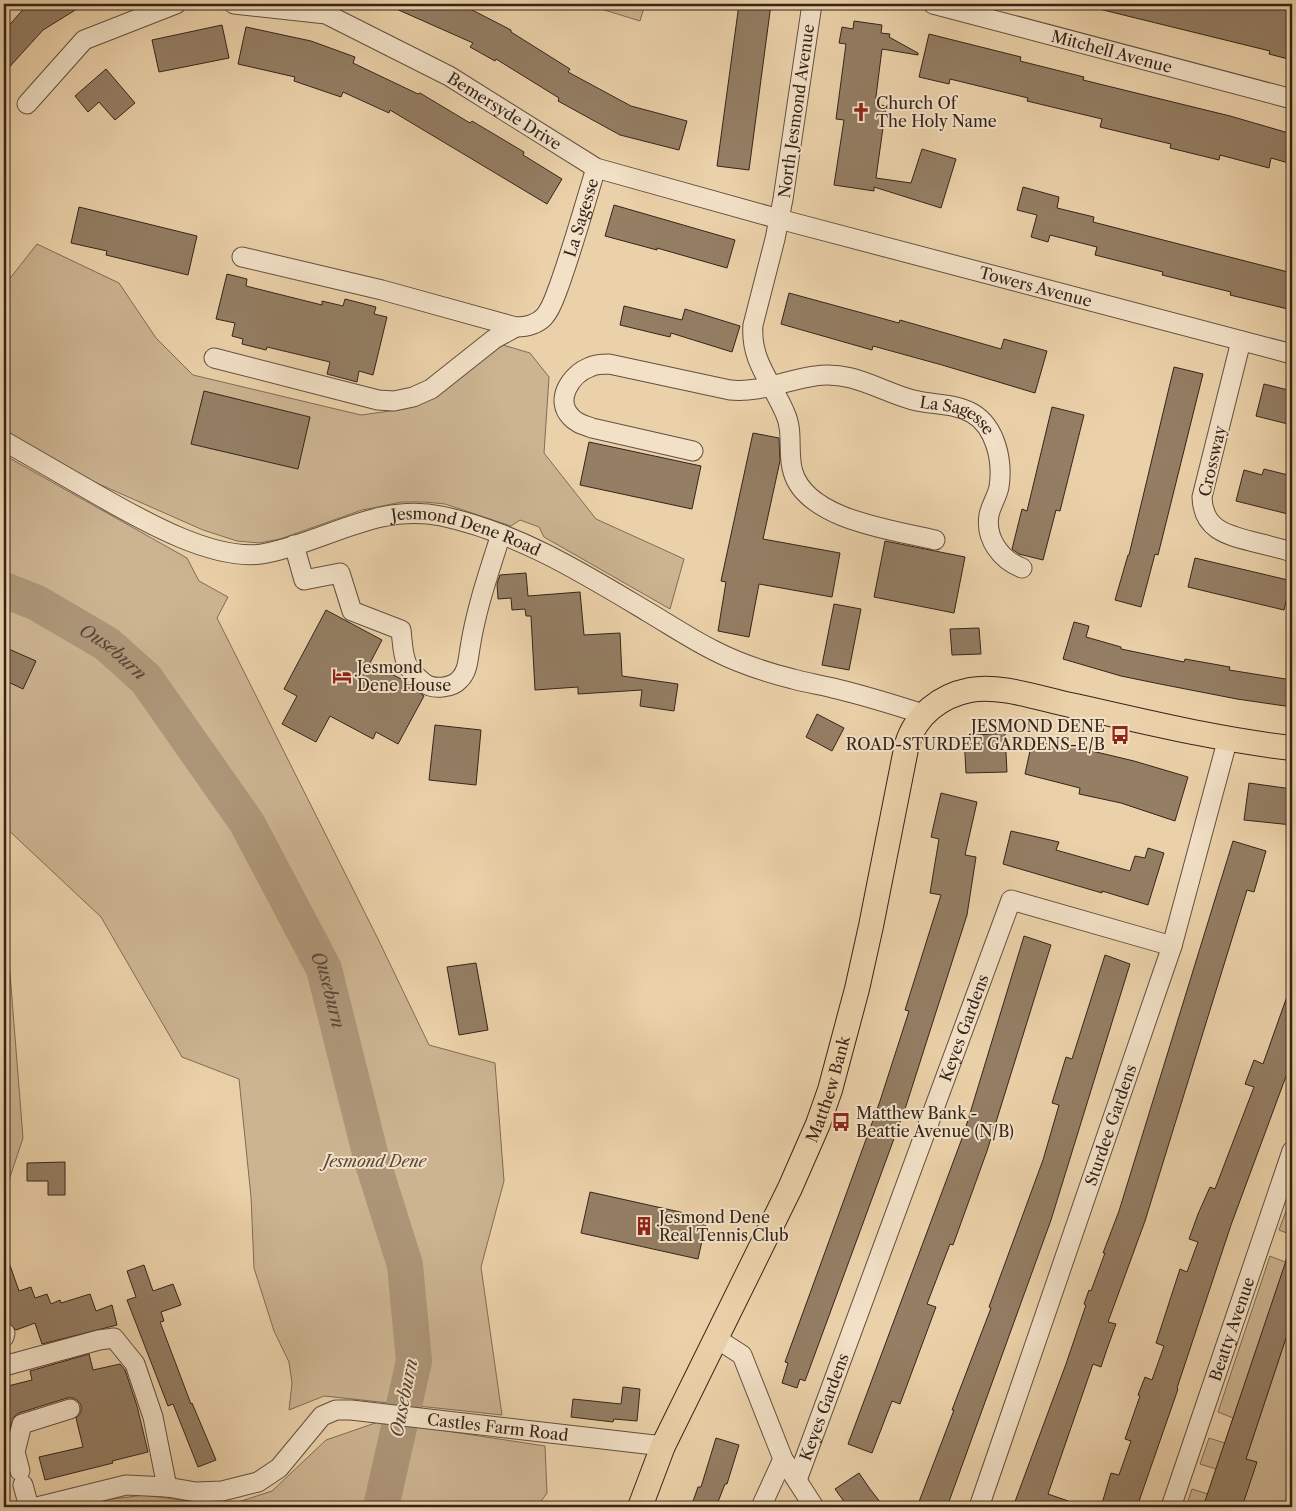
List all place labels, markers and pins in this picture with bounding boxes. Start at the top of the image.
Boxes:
place label: Church Of The Holy Name [876,93,997,131]
church icon: Church Of The Holy Name [850,101,872,123]
place label: Jesmond Dene House [354,657,451,695]
hotel icon: Jesmond Dene House [331,665,353,687]
place label: JESMOND DENE ROAD-STURDEE GARDENS-E/B [846,716,1105,754]
bus stop icon: JESMOND DENE ROAD-STURDEE GARDENS-E/B [1109,724,1131,746]
place label: Matthew Bank - Beattie Avenue (N/B) [856,1103,1014,1141]
bus stop icon: Matthew Bank - Beattie Avenue (N/B) [830,1111,852,1133]
place label: Jesmond Dene Real Tennis Club [656,1207,789,1245]
building icon: Jesmond Dene Real Tennis Club [633,1215,655,1237]

